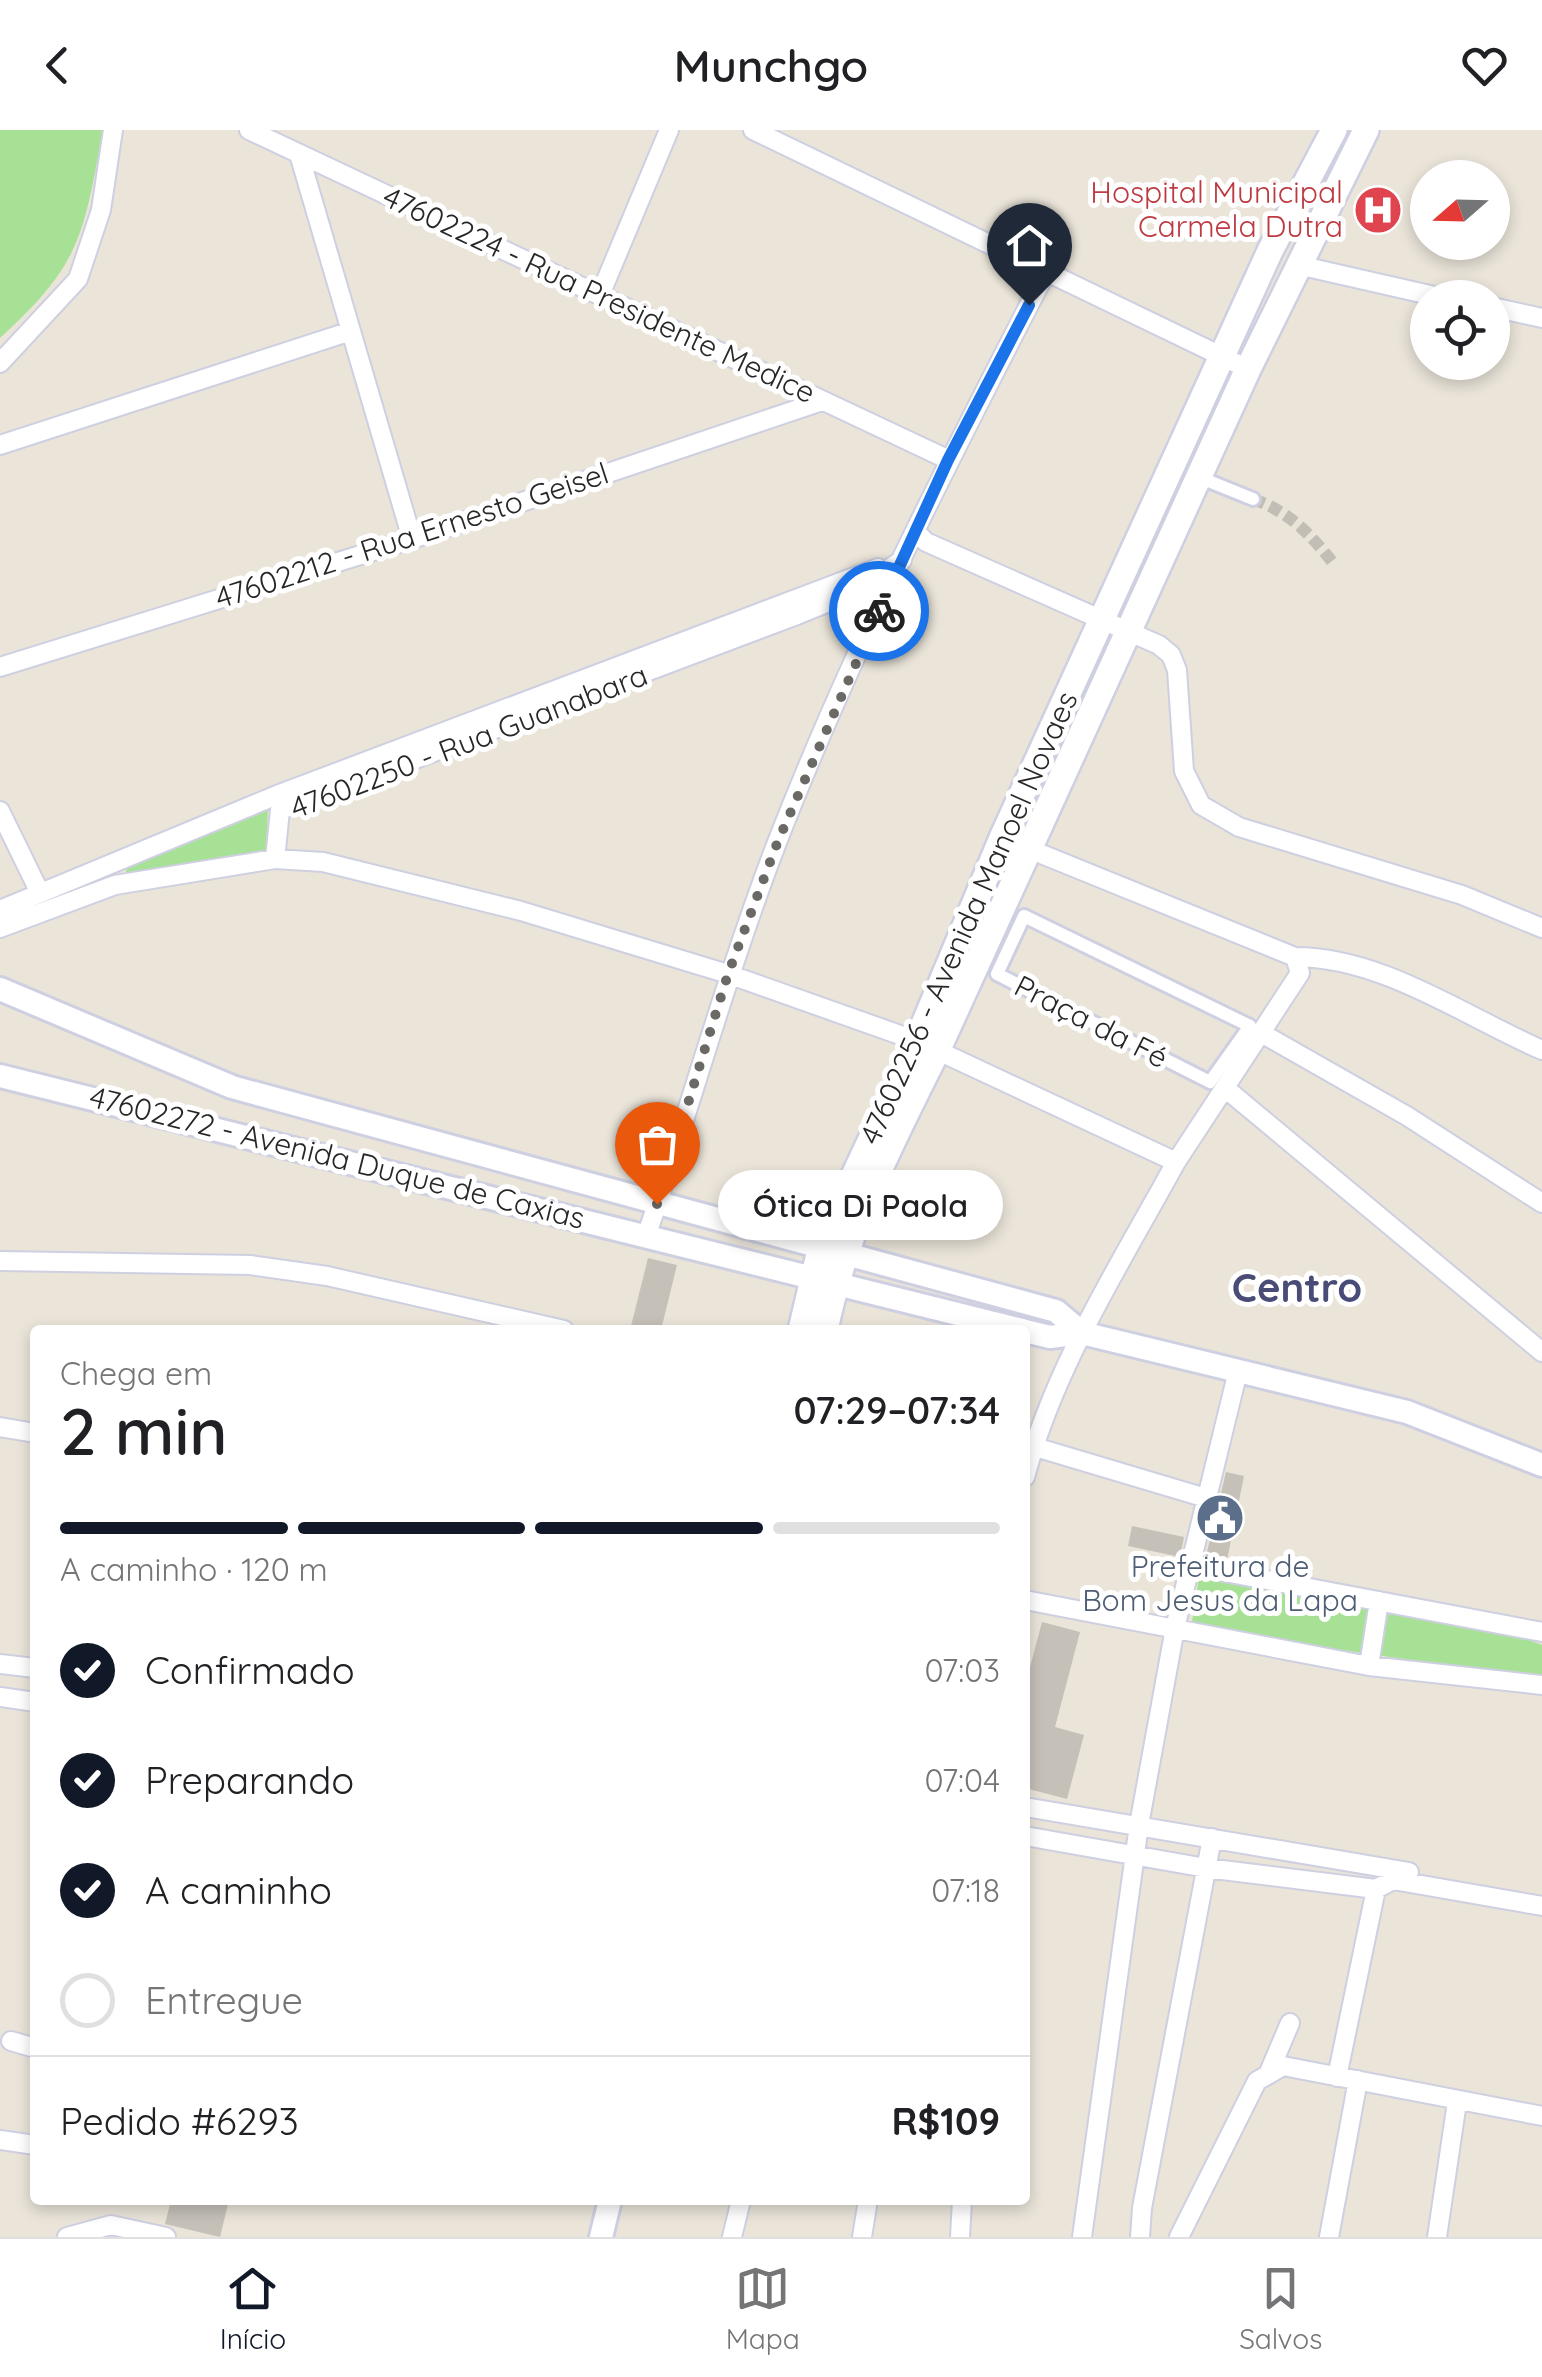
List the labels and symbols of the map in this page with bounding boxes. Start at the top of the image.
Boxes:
north arrow [1410,160,1510,260]
place label: Hospital Municipal Carmela Dutra [1090,173,1343,245]
street label: 47602224 - Rua Presidente Medice [377,177,822,411]
hospital icon: Hospital Municipal Carmela Dutra [1352,184,1404,236]
pin [987,203,1072,306]
street label: 47602212 - Rua Ernesto Geisel [210,453,613,617]
courier [829,561,929,661]
street label: 47602250 - Rua Guanabara [285,655,653,827]
street label: 47602256 - Avenida Manoel Novaes [851,685,1086,1150]
street label: Praça da Fé [1008,966,1175,1076]
street label: 47602272 - Avenida Duque de Caxias [86,1077,589,1237]
pin [615,1102,700,1205]
callout: Ótica Di Paola [717,1169,1002,1239]
district label: Centro [1232,1262,1362,1312]
public building icon: Prefeitura de Bom Jesus da Lapa [1194,1492,1246,1544]
place label: Prefeitura de Bom Jesus da Lapa [1082,1547,1358,1619]

